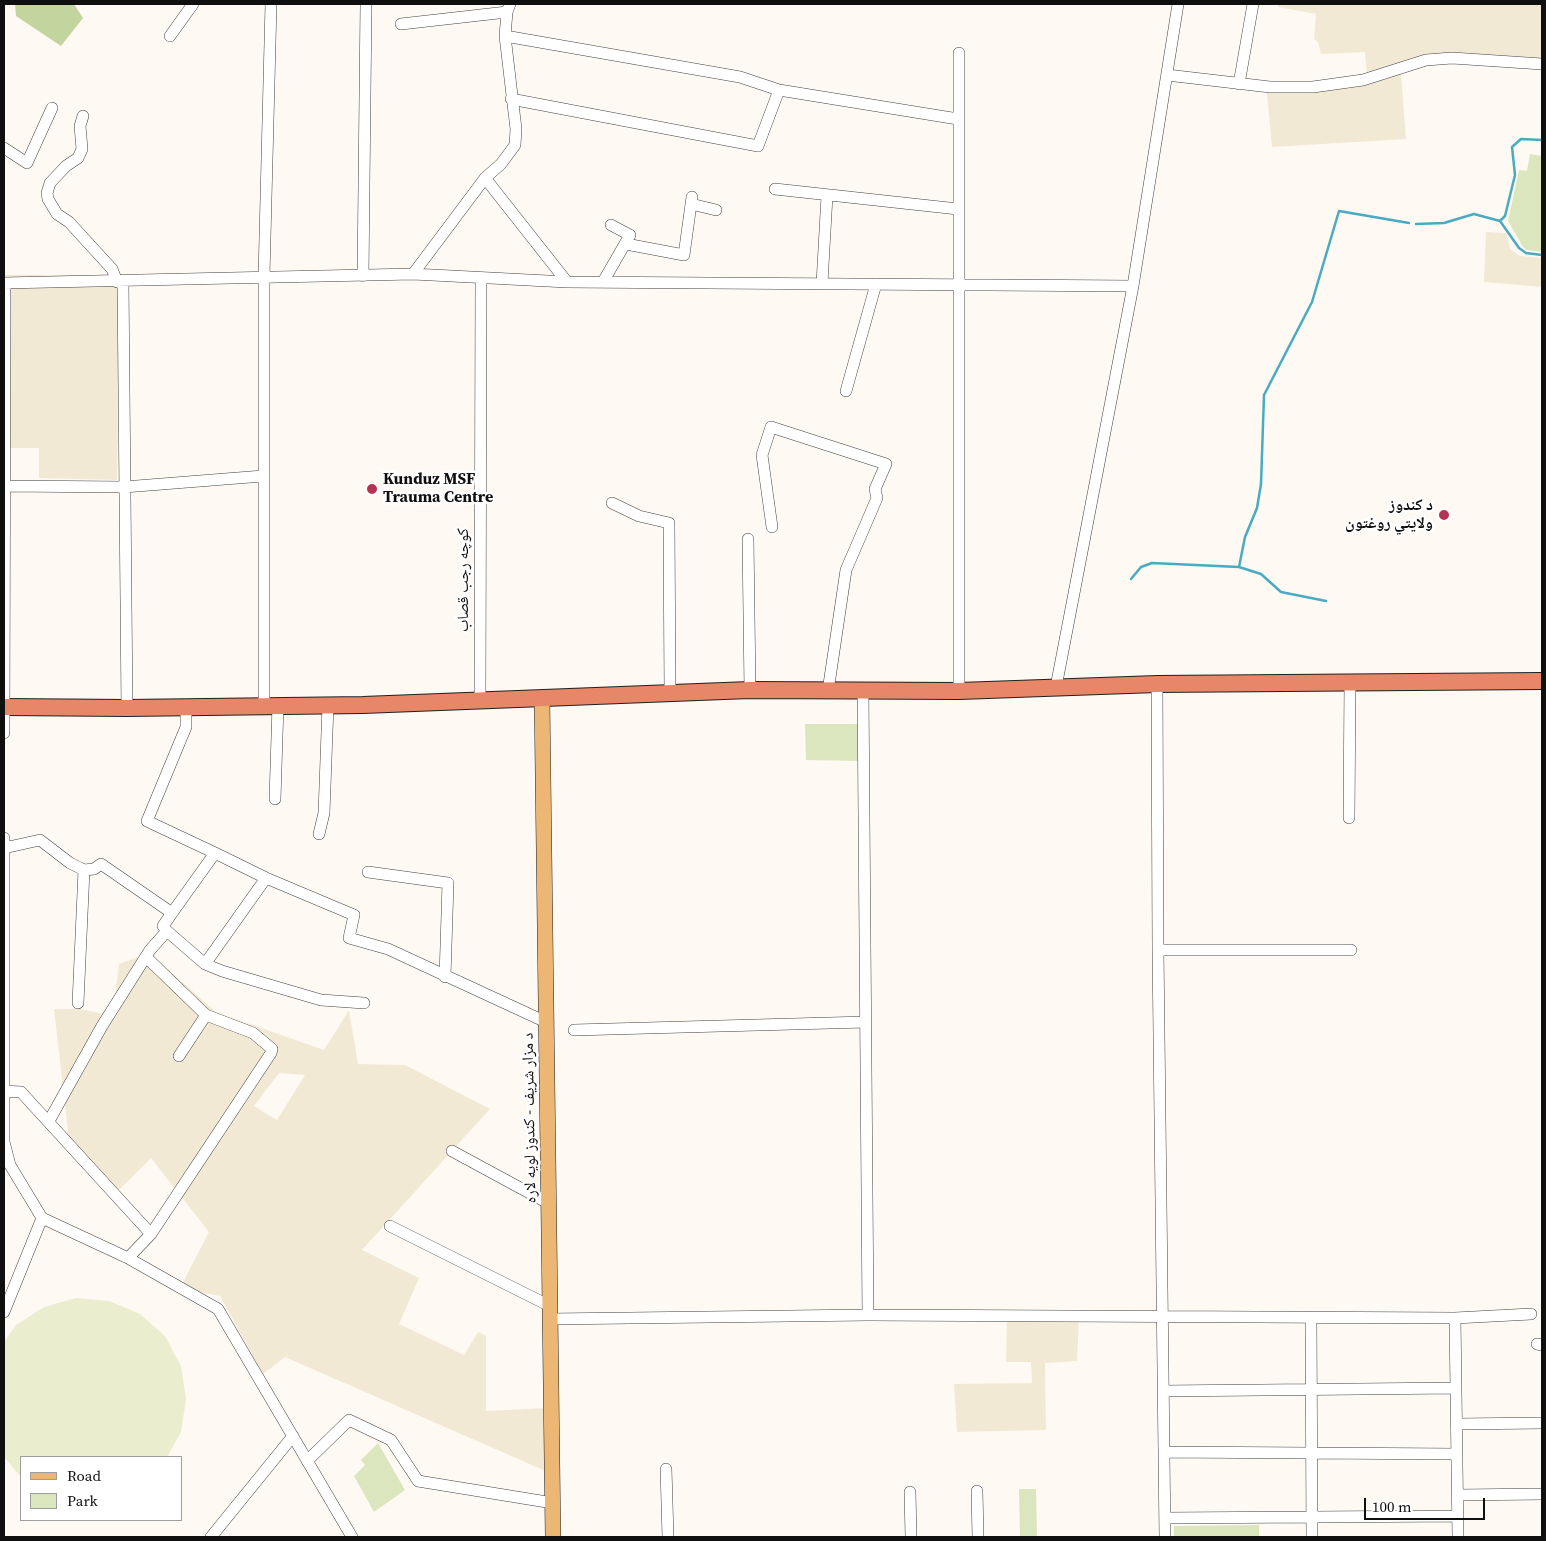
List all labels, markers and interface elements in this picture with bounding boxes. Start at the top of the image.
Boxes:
place label: Kunduz MSF Trauma Centre [383,470,493,508]
marker: Kunduz MSF Trauma Centre [365,482,379,496]
place label: د کندوز ولایتي روغتون [1345,496,1433,534]
marker: د کندوز ولایتي روغتون [1437,508,1451,522]
street label: کوچه رجب قصاب [454,528,474,632]
street label: د مزار شریف - کندوز لویه لاره [519,1033,541,1203]
legend [20,1456,182,1521]
text: Road [67,1465,101,1486]
scale bar [1366,1488,1487,1520]
text: Park [67,1490,98,1511]
text: 100 m [1372,1496,1412,1517]

